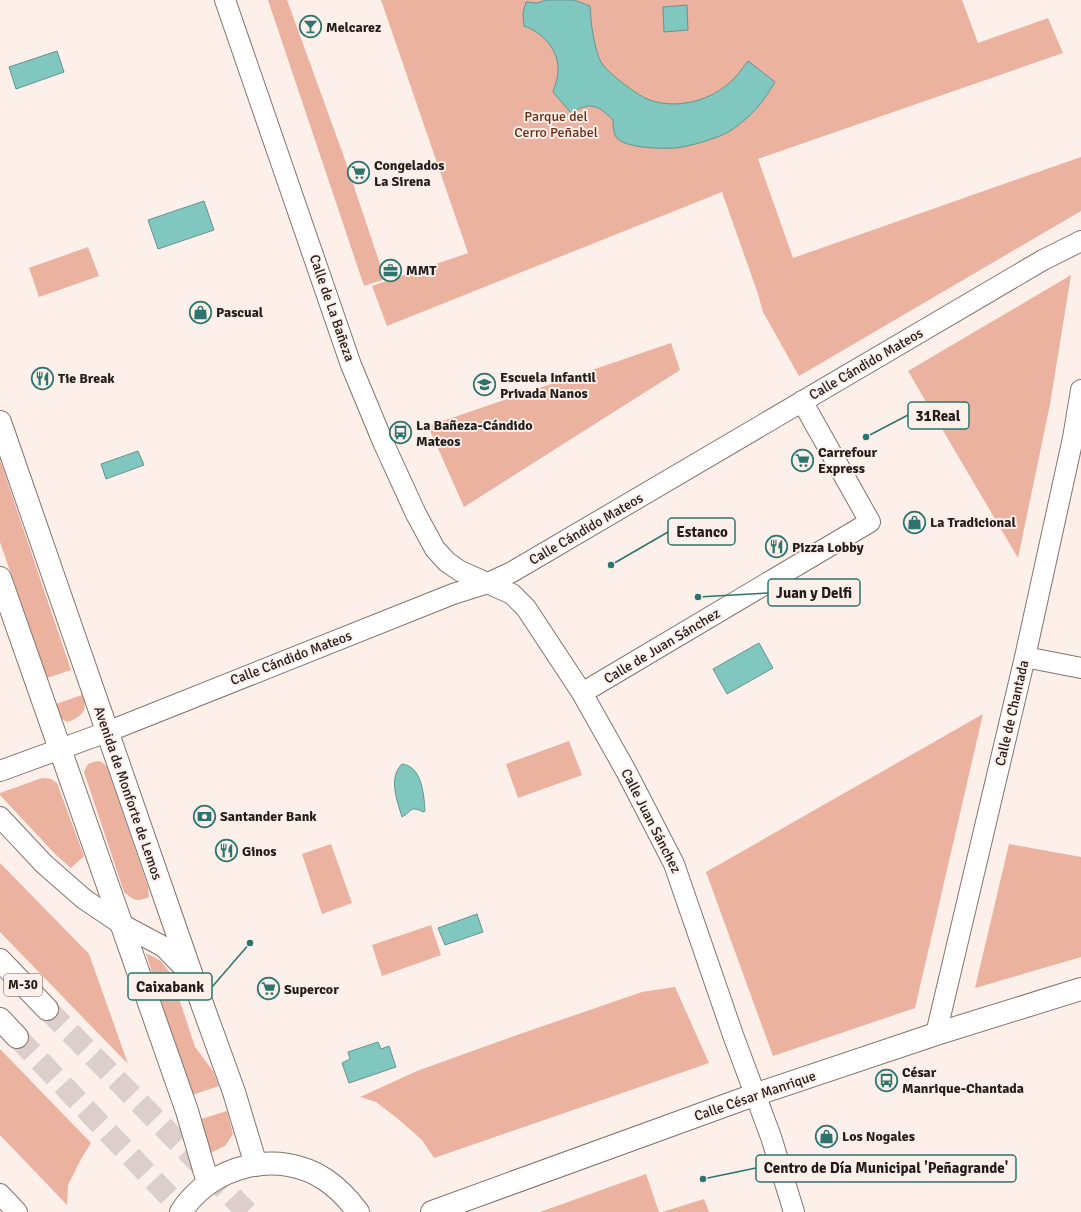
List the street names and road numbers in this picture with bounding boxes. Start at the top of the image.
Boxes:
street label: Calle de La Bañeza [306,252,358,364]
street label: Calle Cándido Mateos [806,324,926,404]
street label: Calle Cándido Mateos [526,489,646,569]
street label: Calle de Juan Sánchez [601,605,723,687]
street label: Calle Cándido Mateos [228,627,354,689]
street label: Calle de Chantada [992,658,1032,768]
street label: Avenida de Monforte de Lemos [90,704,166,882]
street label: Calle Juan Sánchez [617,766,685,876]
road number: M-30 [4,974,42,996]
street label: Calle César Manrique [692,1067,818,1125]

